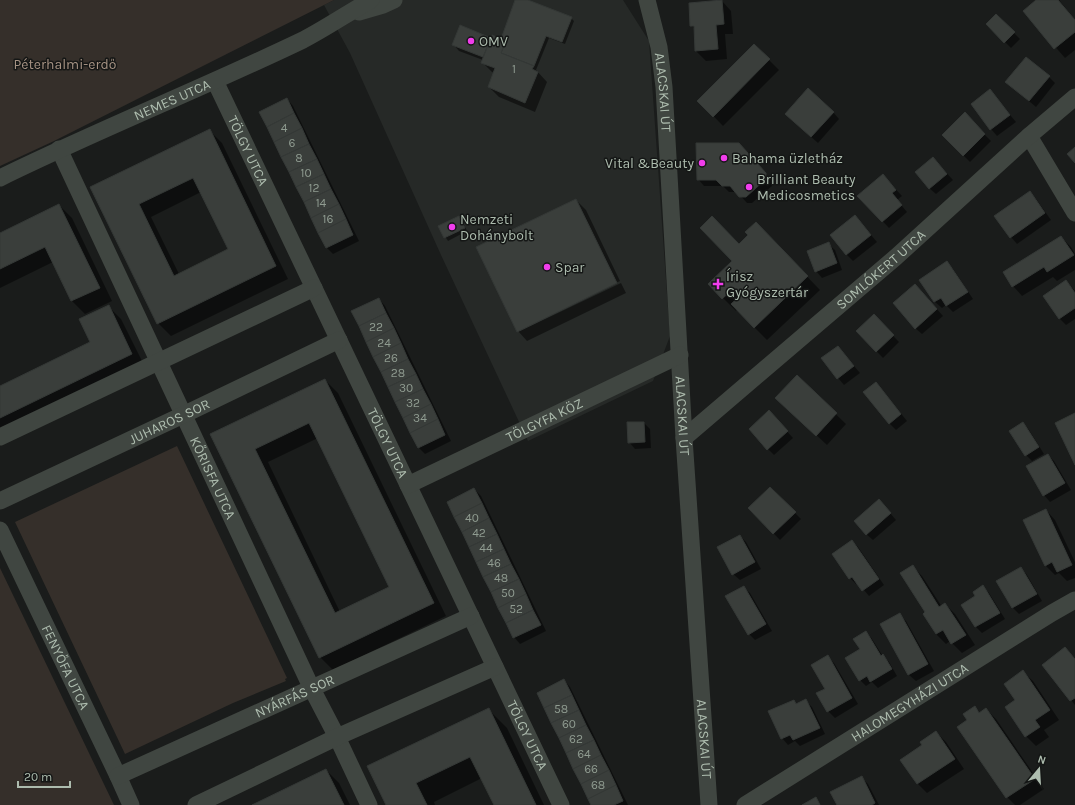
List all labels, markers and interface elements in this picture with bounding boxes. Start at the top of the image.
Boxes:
place label: OMV [479,33,508,50]
marker: OMV [466,36,476,46]
street label: ALACSKAI ÚT [651,52,676,132]
park label: Péterhalmi-erdő [14,56,116,73]
house number: 1 [512,62,516,76]
street label: NEMES UTCA [131,75,213,124]
street label: TÖLGY UTCA [224,113,272,188]
house number: 4 [281,121,288,135]
house number: 6 [289,136,296,150]
place label: Bahama üzletház [732,150,843,167]
house number: 8 [295,151,303,165]
marker: Bahama üzletház [719,153,729,163]
place label: Vital &Beauty [605,155,694,172]
marker: Vital &Beauty [697,158,707,168]
house number: 10 [300,166,312,180]
place label: Brilliant Beauty Medicosmetics [757,171,856,204]
house number: 12 [309,181,320,195]
marker: Brilliant Beauty Medicosmetics [744,182,754,192]
house number: 14 [316,196,327,210]
place label: Nemzeti Dohánybolt [460,211,533,244]
house number: 16 [323,212,334,226]
marker: Nemzeti Dohánybolt [447,222,457,232]
street label: SOMLÓKERT UTCA [832,226,929,313]
place label: Spar [555,259,585,276]
marker: Spar [542,262,552,272]
place label: Írisz Gyógyszertár [726,267,809,301]
marker: Írisz Gyógyszertár [713,279,723,289]
house number: 22 [369,320,383,334]
house number: 24 [377,336,391,350]
house number: 26 [384,351,398,365]
house number: 28 [391,366,405,380]
street label: ALACSKAI ÚT [672,375,694,456]
house number: 30 [399,381,413,395]
street label: TÖLGYFA KÖZ [503,394,585,445]
street label: JUHAROS SOR [126,395,213,448]
house number: 32 [406,396,420,410]
street label: TÖLGY UTCA [364,405,412,481]
house number: 34 [413,411,427,425]
street label: KŐRISFA UTCA [186,434,240,522]
house number: 40 [465,511,479,525]
house number: 42 [472,526,486,540]
house number: 44 [479,541,493,555]
house number: 46 [487,556,501,570]
house number: 48 [494,571,508,585]
house number: 50 [501,586,515,600]
house number: 52 [509,602,523,616]
street label: FENYŐFA UTCA [38,622,93,712]
street label: HALOMEGYHÁZI UTCA [848,659,971,745]
street label: NYÁRFÁS SOR [252,671,337,721]
street label: TÖLGY UTCA [504,697,552,773]
street label: ALACSKAI ÚT [693,699,716,779]
house number: 58 [554,702,568,716]
house number: 60 [562,717,576,731]
house number: 62 [569,732,583,746]
house number: 64 [577,747,591,761]
north arrow [1019,749,1059,789]
text: N [1036,753,1048,767]
house number: 66 [584,762,598,776]
scale bar [18,763,70,789]
text: 20 m [24,770,52,784]
house number: 68 [591,778,605,792]

